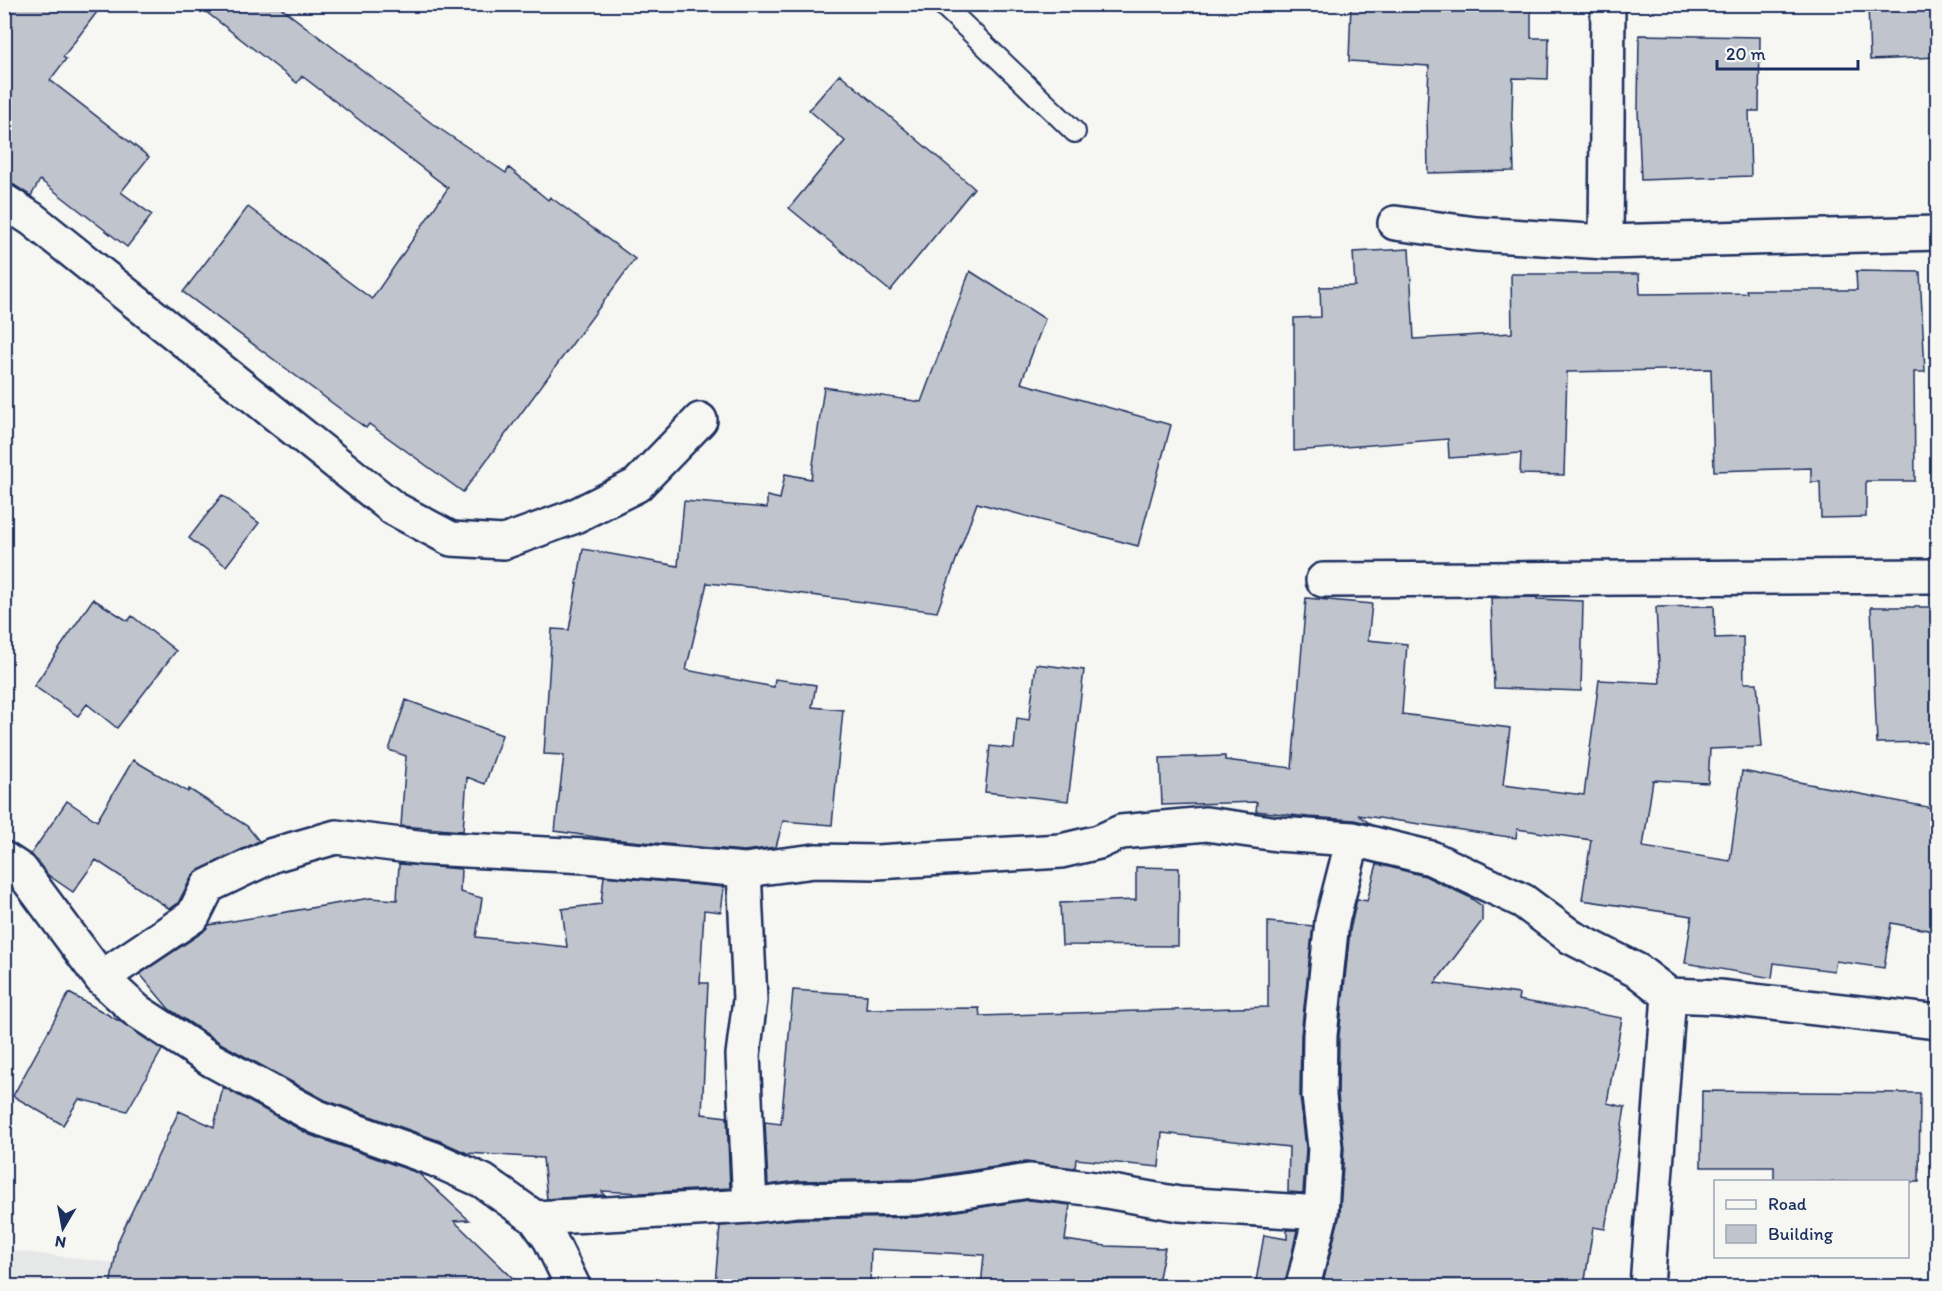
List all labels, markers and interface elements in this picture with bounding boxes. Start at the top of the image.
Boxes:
scale bar [1717,33,1858,71]
text: 20 m [1726,43,1766,65]
legend [1714,1180,1909,1258]
text: Road [1768,1193,1807,1215]
north arrow [33,1198,93,1258]
text: Building [1768,1223,1834,1245]
text: N [54,1232,67,1253]

